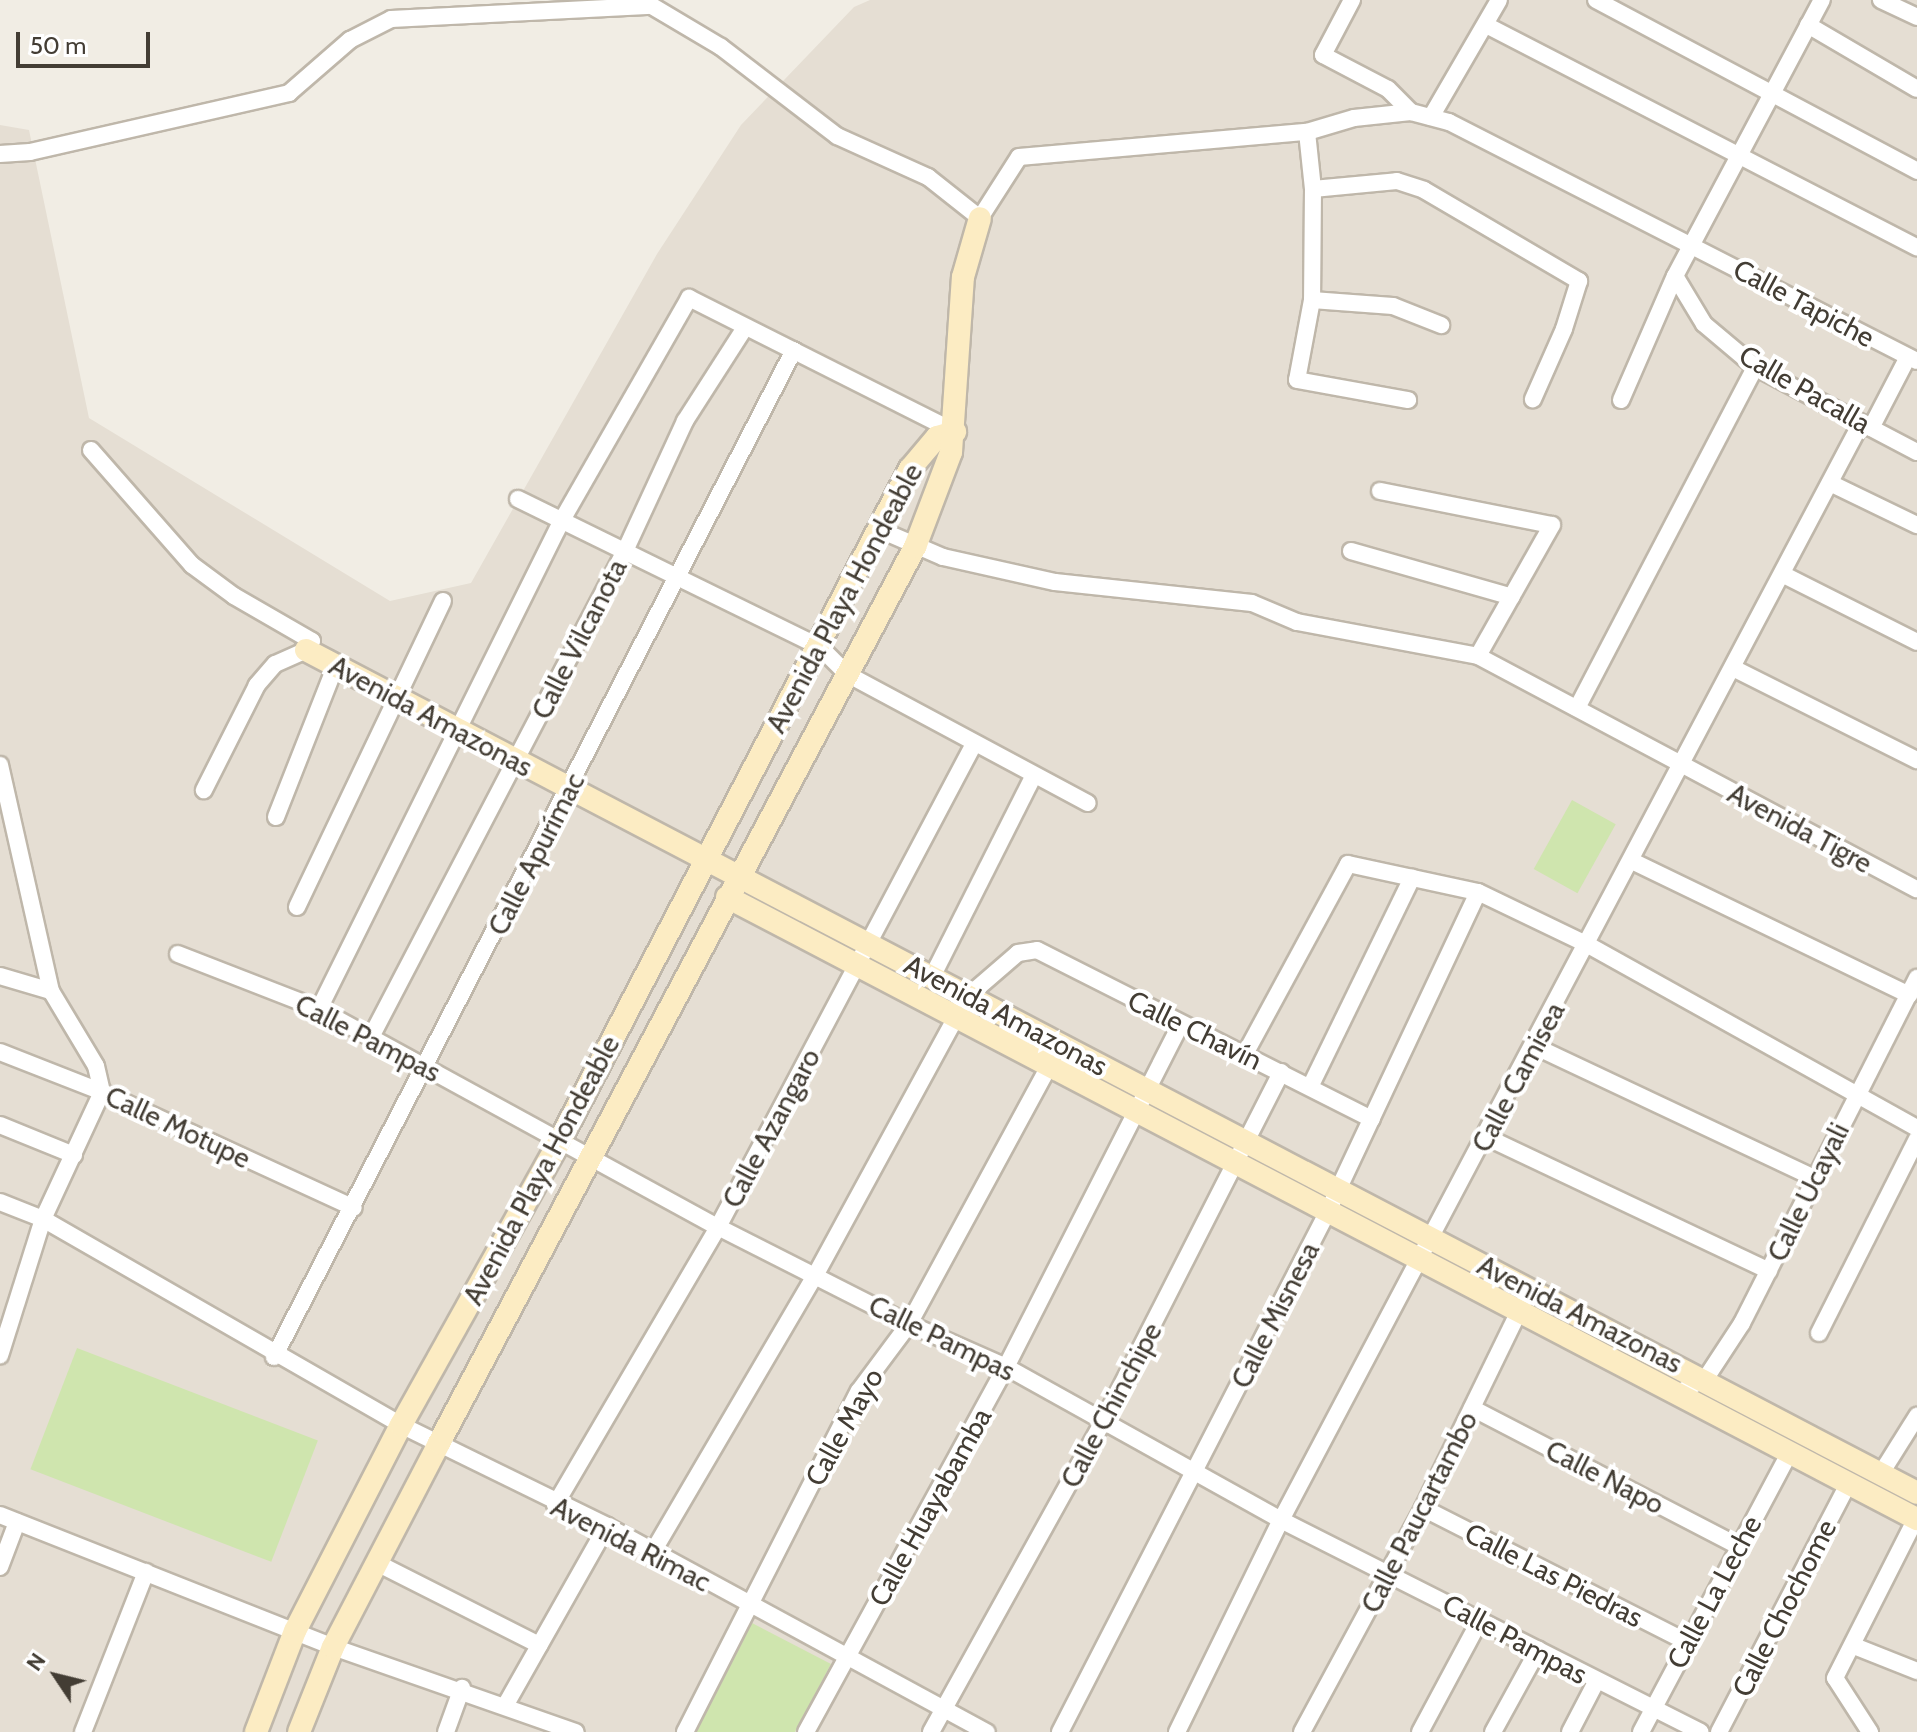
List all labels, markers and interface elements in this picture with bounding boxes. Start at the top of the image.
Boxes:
scale bar [20,16,154,66]
text: 50 m [30,31,86,60]
street label: Calle Tapiche [1728,252,1880,354]
street label: Calle Pacalla [1733,338,1877,440]
street label: Avenida Playa Hondeable [759,458,929,738]
street label: Calle Vilcanota [524,553,634,725]
street label: Avenida Amazonas [324,648,538,784]
street label: Calle Apurímac [481,767,591,941]
street label: Avenida Tigre [1722,776,1878,880]
street label: Avenida Amazonas [899,947,1113,1083]
street label: Calle Chavín [1122,983,1268,1077]
street label: Calle Pampas [290,987,446,1089]
street label: Calle Camisea [1464,996,1572,1158]
street label: Avenida Playa Hondeable [456,1030,626,1310]
street label: Calle Azangaro [715,1043,827,1213]
street label: Calle Motupe [100,1079,256,1175]
street label: Calle Ucayali [1760,1117,1856,1267]
street label: Calle Misnesa [1224,1236,1326,1394]
street label: Avenida Amazonas [1472,1248,1688,1380]
street label: Calle Pampas [863,1288,1021,1388]
street label: Calle Chinchipe [1053,1317,1169,1493]
street label: Calle Mayo [798,1362,890,1492]
street label: Calle Huayabamba [862,1402,998,1612]
street label: Calle Paucartambo [1354,1406,1484,1618]
street label: Calle Napo [1540,1433,1670,1521]
street label: Avenida Rimac [546,1489,716,1599]
street label: Calle La Leche [1660,1510,1768,1674]
street label: Calle Chochome [1725,1514,1843,1702]
street label: Calle Las Piedras [1459,1516,1649,1634]
street label: Calle Pampas [1437,1587,1593,1691]
north arrow [16,1636,96,1716]
text: N [20,1648,51,1676]

